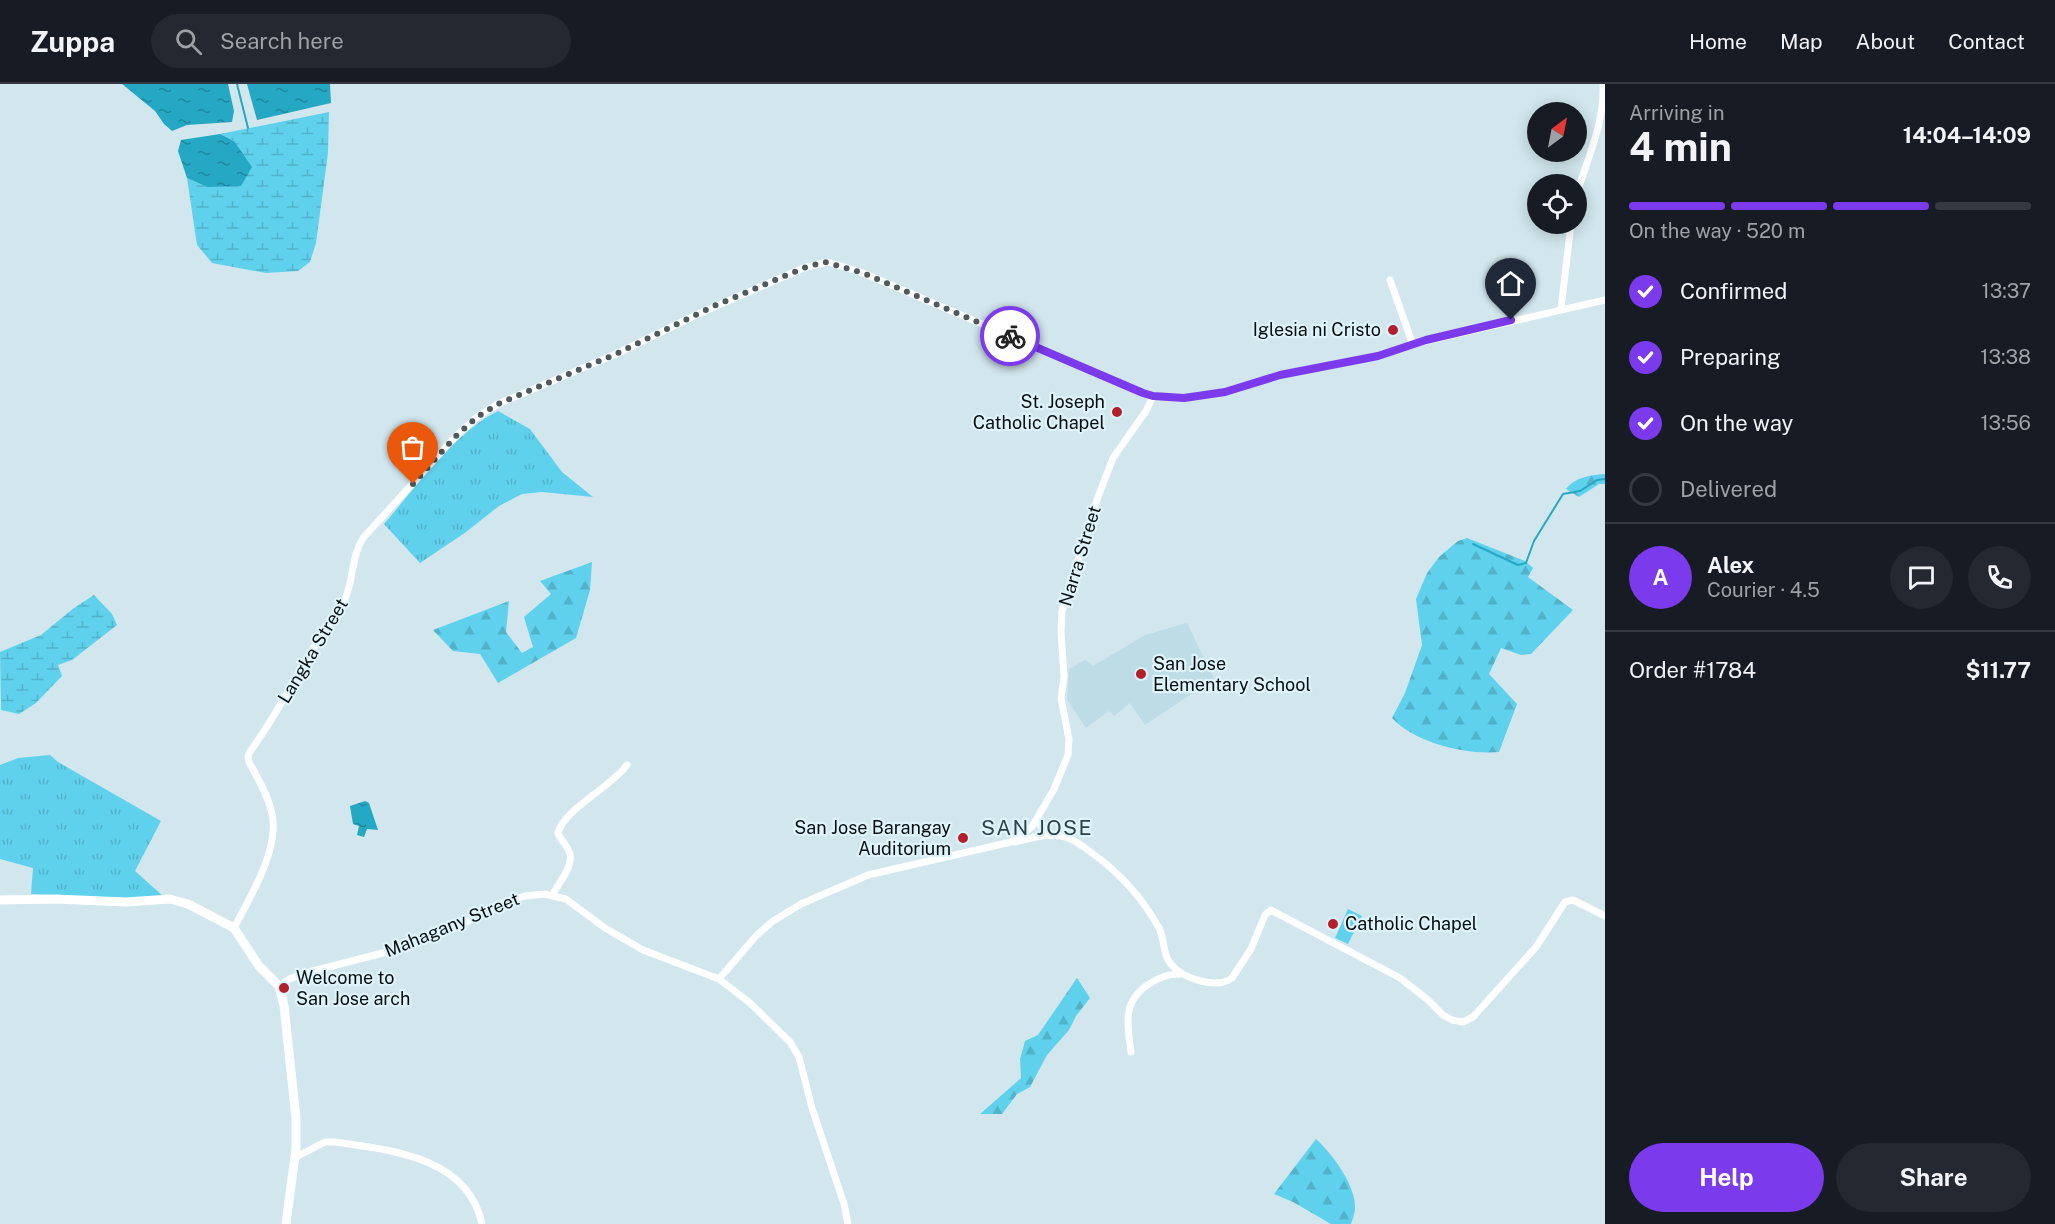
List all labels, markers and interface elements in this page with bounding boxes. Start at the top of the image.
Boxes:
search box [151,14,571,68]
text: Zuppa [30,25,115,58]
icon: search [172,25,205,58]
text: Search here [220,28,344,54]
text: Home [1689,29,1747,54]
text: Map [1780,29,1823,54]
text: About [1856,29,1915,54]
text: Contact [1948,29,2025,54]
text: Arriving in [1629,101,1724,125]
north arrow [1527,102,1587,162]
map controls [1527,102,1587,234]
text: 14:04–14:09 [1903,122,2031,148]
text: 4 min [1629,124,1732,170]
button: locate [1527,174,1587,234]
text: On the way · 520 m [1629,219,1805,243]
pin [1485,258,1536,320]
icon: home [1494,267,1527,300]
icon: check [1629,275,1662,308]
text: Confirmed [1680,278,1787,304]
text: 13:37 [1982,279,2031,303]
courier [980,306,1040,366]
place label: Iglesia ni Cristo [1253,319,1381,340]
icon: bike [994,320,1027,353]
marker: Iglesia ni Cristo [1386,323,1400,337]
icon: check [1629,341,1662,374]
text: Preparing [1680,344,1781,370]
text: 13:38 [1980,345,2031,369]
place label: St. Joseph Catholic Chapel [973,391,1105,433]
marker: St. Joseph Catholic Chapel [1110,405,1124,419]
icon: check [1629,407,1662,440]
text: On the way [1680,410,1793,436]
text: 13:56 [1980,411,2031,435]
pin [387,422,438,484]
icon: bag [396,431,429,464]
text: Delivered [1680,476,1777,502]
street label: Narra Street [1054,503,1105,609]
button: chat [1890,546,1953,609]
button: phone [1968,546,2031,609]
text: Alex [1707,552,1754,578]
text: A [1653,564,1668,590]
text: Courier · 4.5 [1707,578,1820,602]
street label: Langka Street [273,595,352,707]
place label: San Jose Elementary School [1153,653,1311,695]
text: Order #1784 [1629,657,1756,683]
text: $11.77 [1965,657,2031,683]
marker: San Jose Elementary School [1134,667,1148,681]
district label: SAN JOSE [981,815,1093,840]
place label: San Jose Barangay Auditorium [794,817,951,859]
marker: San Jose Barangay Auditorium [956,831,970,845]
street label: Mahagany Street [381,888,522,961]
place label: Catholic Chapel [1345,913,1477,934]
marker: Catholic Chapel [1326,917,1340,931]
place label: Welcome to San Jose arch [296,967,410,1009]
marker: Welcome to San Jose arch [277,981,291,995]
button: Help [1629,1143,1824,1212]
button: Share [1836,1143,2031,1212]

